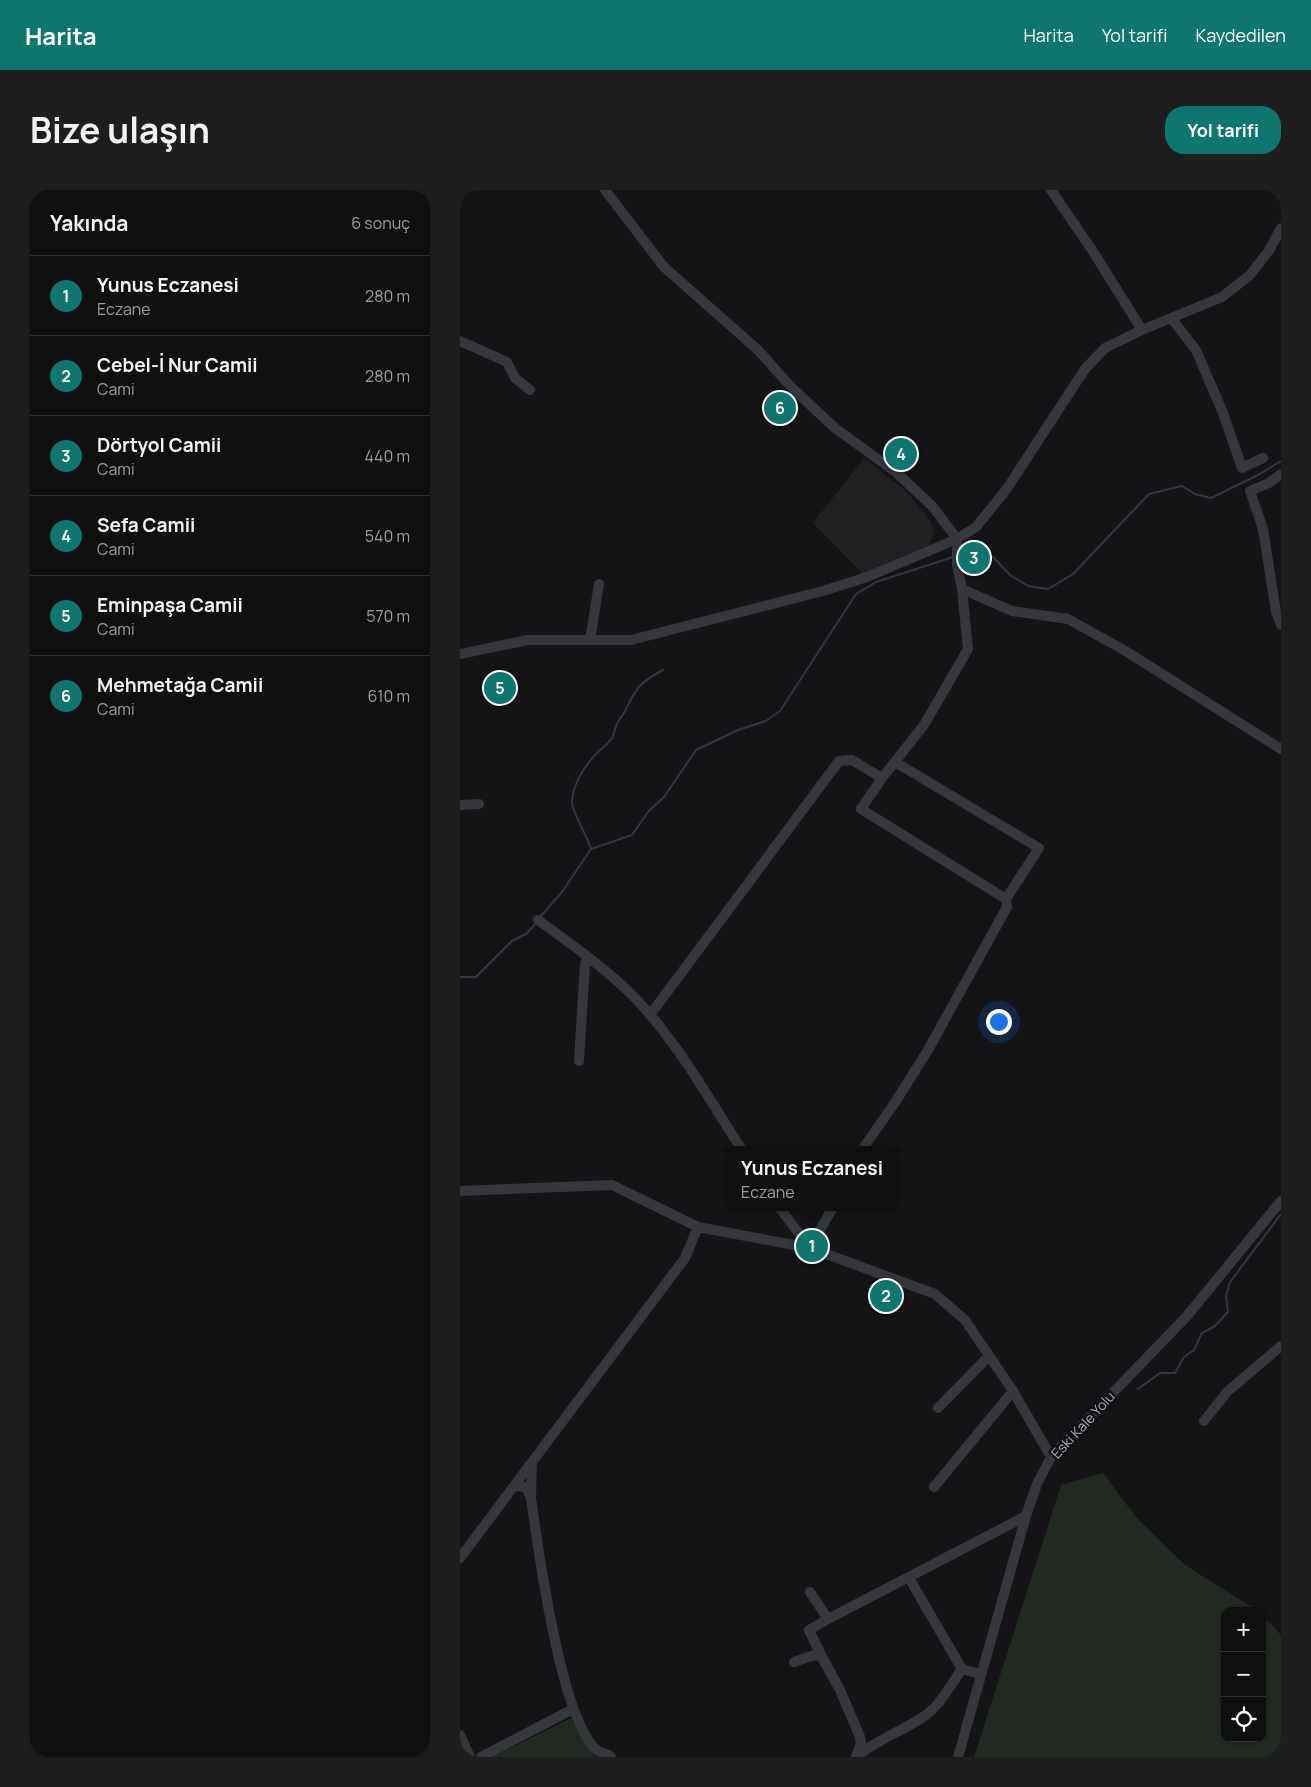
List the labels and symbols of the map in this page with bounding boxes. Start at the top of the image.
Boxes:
pin: 6 [764,389,796,427]
pin: 4 [885,435,917,473]
pin: 3 [958,539,990,577]
pin: 5 [484,669,516,707]
your location [986,1009,1012,1035]
pin: 1 [796,1227,828,1265]
pin: 2 [870,1277,902,1315]
street label: Eski Kale Yolu [1047,1387,1119,1462]

